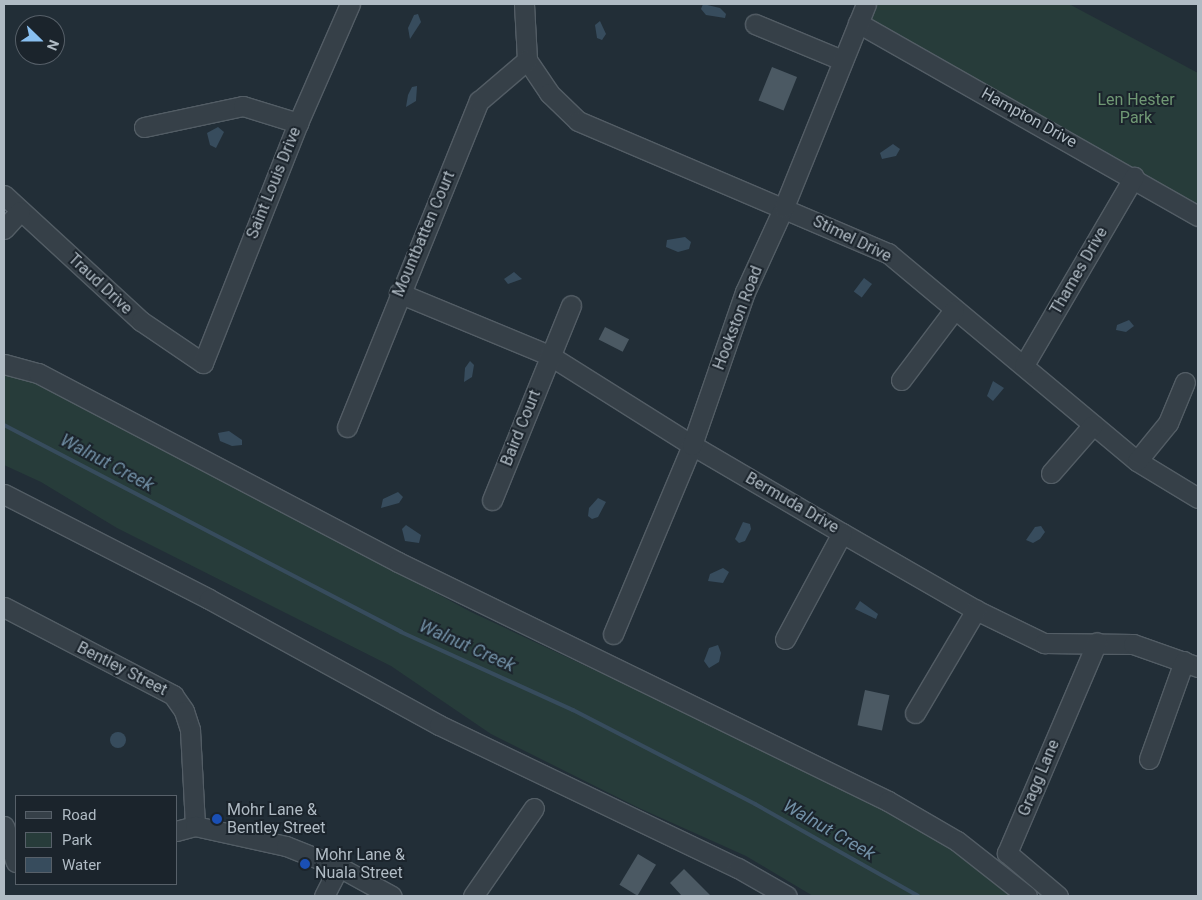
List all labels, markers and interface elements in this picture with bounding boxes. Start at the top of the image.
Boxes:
north arrow [15,15,65,65]
text: N [44,38,62,53]
street label: Hampton Drive [978,84,1080,152]
park label: Len Hester Park [1097,90,1175,128]
street label: Saint Louis Drive [243,124,305,242]
street label: Mountbatten Court [389,168,459,300]
street label: Stimel Drive [810,212,894,266]
street label: Thames Drive [1046,224,1112,318]
street label: Traud Drive [64,250,136,318]
street label: Hookston Road [709,263,767,373]
street label: Baird Court [497,387,545,469]
water label: Walnut Creek [57,429,157,497]
street label: Bermuda Drive [742,469,842,537]
water label: Walnut Creek [416,615,518,677]
street label: Bentley Street [74,638,170,700]
street label: Gragg Lane [1014,737,1064,819]
legend [15,795,178,885]
water label: Walnut Creek [779,795,879,865]
place label: Mohr Lane & Bentley Street [227,800,326,838]
text: Road [62,806,96,824]
marker: Mohr Lane & Bentley Street [211,813,223,825]
text: Park [62,831,92,849]
place label: Mohr Lane & Nuala Street [315,845,405,883]
text: Water [62,856,101,874]
marker: Mohr Lane & Nuala Street [299,858,311,870]

